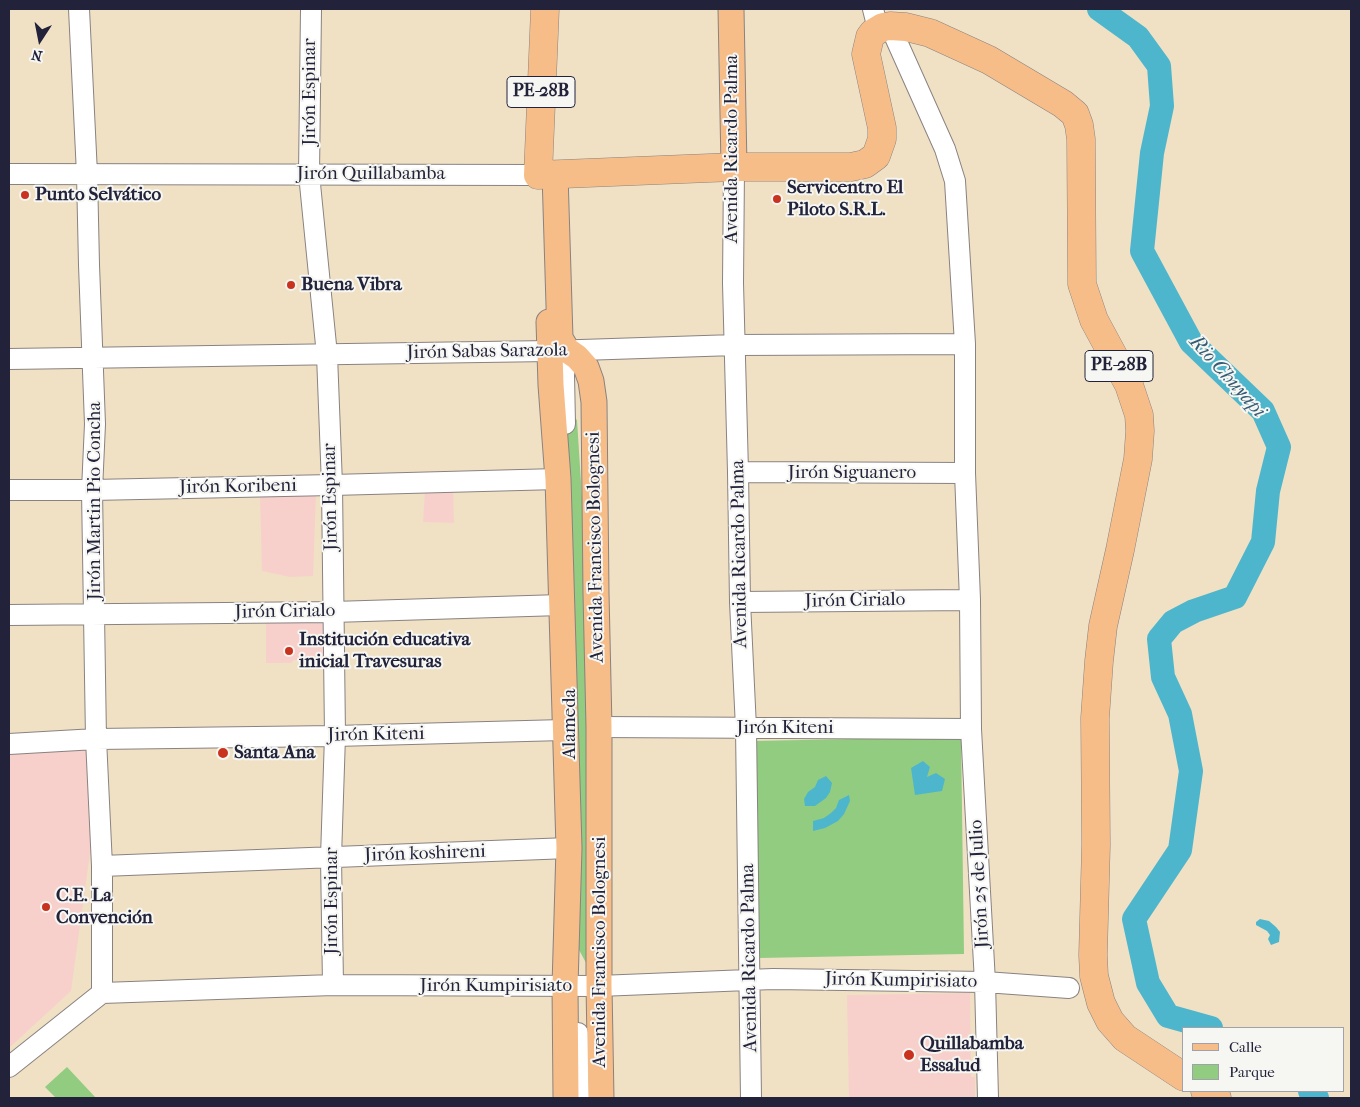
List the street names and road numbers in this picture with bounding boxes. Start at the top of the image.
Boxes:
street label: Jirón Espinar [299,38,321,146]
street label: Avenida Ricardo Palma [721,55,743,243]
road number: PE-28B [507,76,575,108]
street label: Jirón Quillabamba [297,163,445,185]
street label: Jirón Sabas Sarazola [406,339,568,365]
road number: PE-28B [1085,351,1153,382]
street label: Jirón Martin Pio Concha [84,402,106,600]
street label: Avenida Francisco Bolognesi [583,431,609,663]
street label: Jirón Espinar [319,443,343,551]
street label: Avenida Ricardo Palma [727,460,753,648]
street label: Jirón Siguanero [788,462,916,484]
street label: Jirón Koribeni [179,475,297,499]
street label: Jirón Cirialo [805,589,905,613]
street label: Jirón Cirialo [235,600,335,624]
street label: Alameda [559,689,581,759]
street label: Jirón Kiteni [736,717,834,739]
street label: Jirón Kiteni [327,723,425,747]
street label: Jirón 25 de Julio [965,819,995,949]
street label: Avenida Francisco Bolognesi [589,836,611,1068]
street label: Jirón koshireni [364,840,486,868]
street label: Jirón Espinar [321,847,343,955]
street label: Avenida Ricardo Palma [737,864,763,1052]
street label: Jirón Kumpirisiato [825,968,977,994]
street label: Jirón Kumpirisiato [420,975,572,997]

